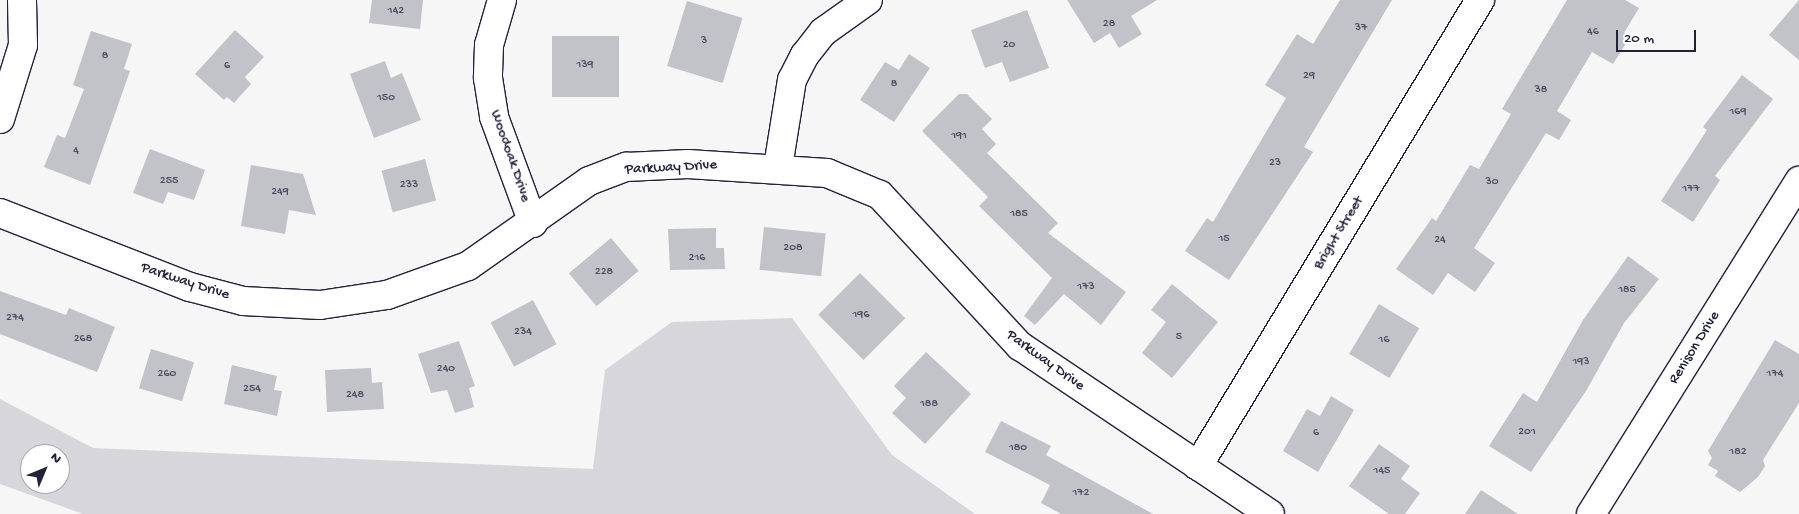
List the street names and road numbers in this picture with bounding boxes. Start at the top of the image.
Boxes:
street label: Woodoak Drive [486,108,534,204]
street label: Parkway Drive [625,157,717,179]
street label: Bright Street [1310,193,1368,273]
street label: Parkway Drive [138,259,232,305]
street label: Renison Drive [1665,308,1725,388]
street label: Parkway Drive [1002,327,1088,395]

